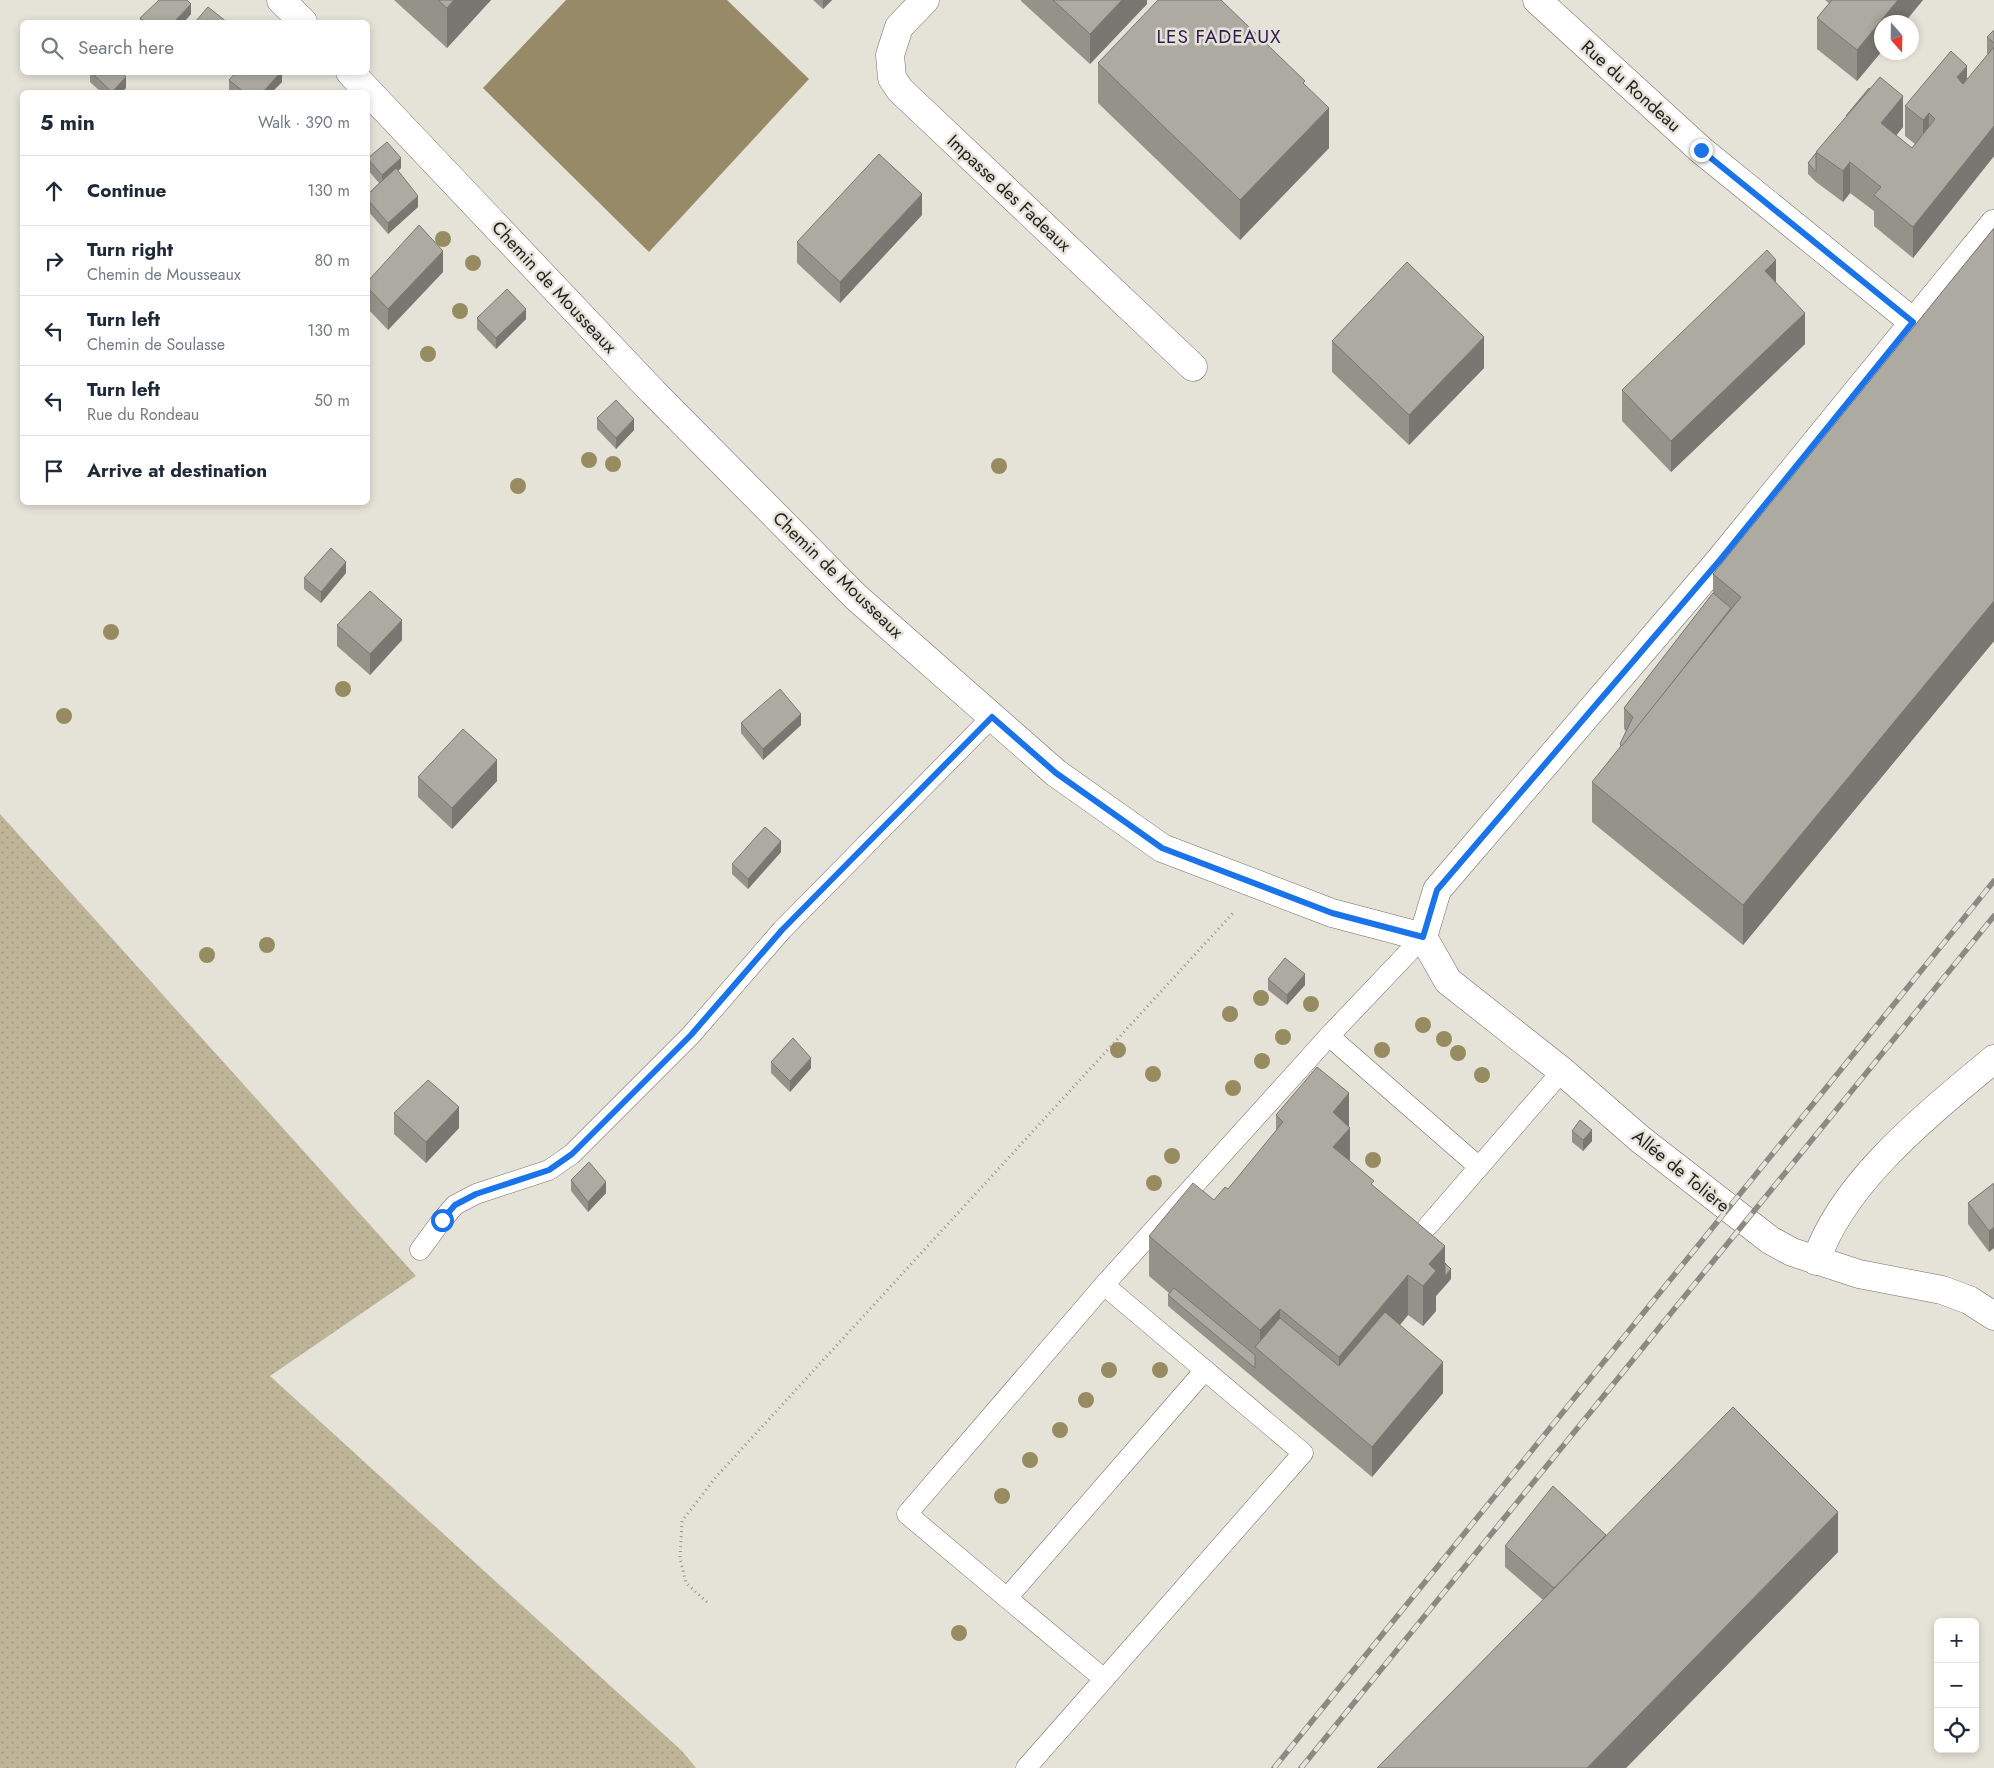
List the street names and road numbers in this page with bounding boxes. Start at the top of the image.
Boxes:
street label: Rue du Rondeau [1575,34,1687,138]
street label: Impasse des Fadeaux [941,129,1077,258]
street label: Chemin de Mousseaux [486,215,623,359]
street label: Chemin de Mousseaux [767,506,910,645]
street label: Allée de Tolière [1627,1124,1735,1218]

